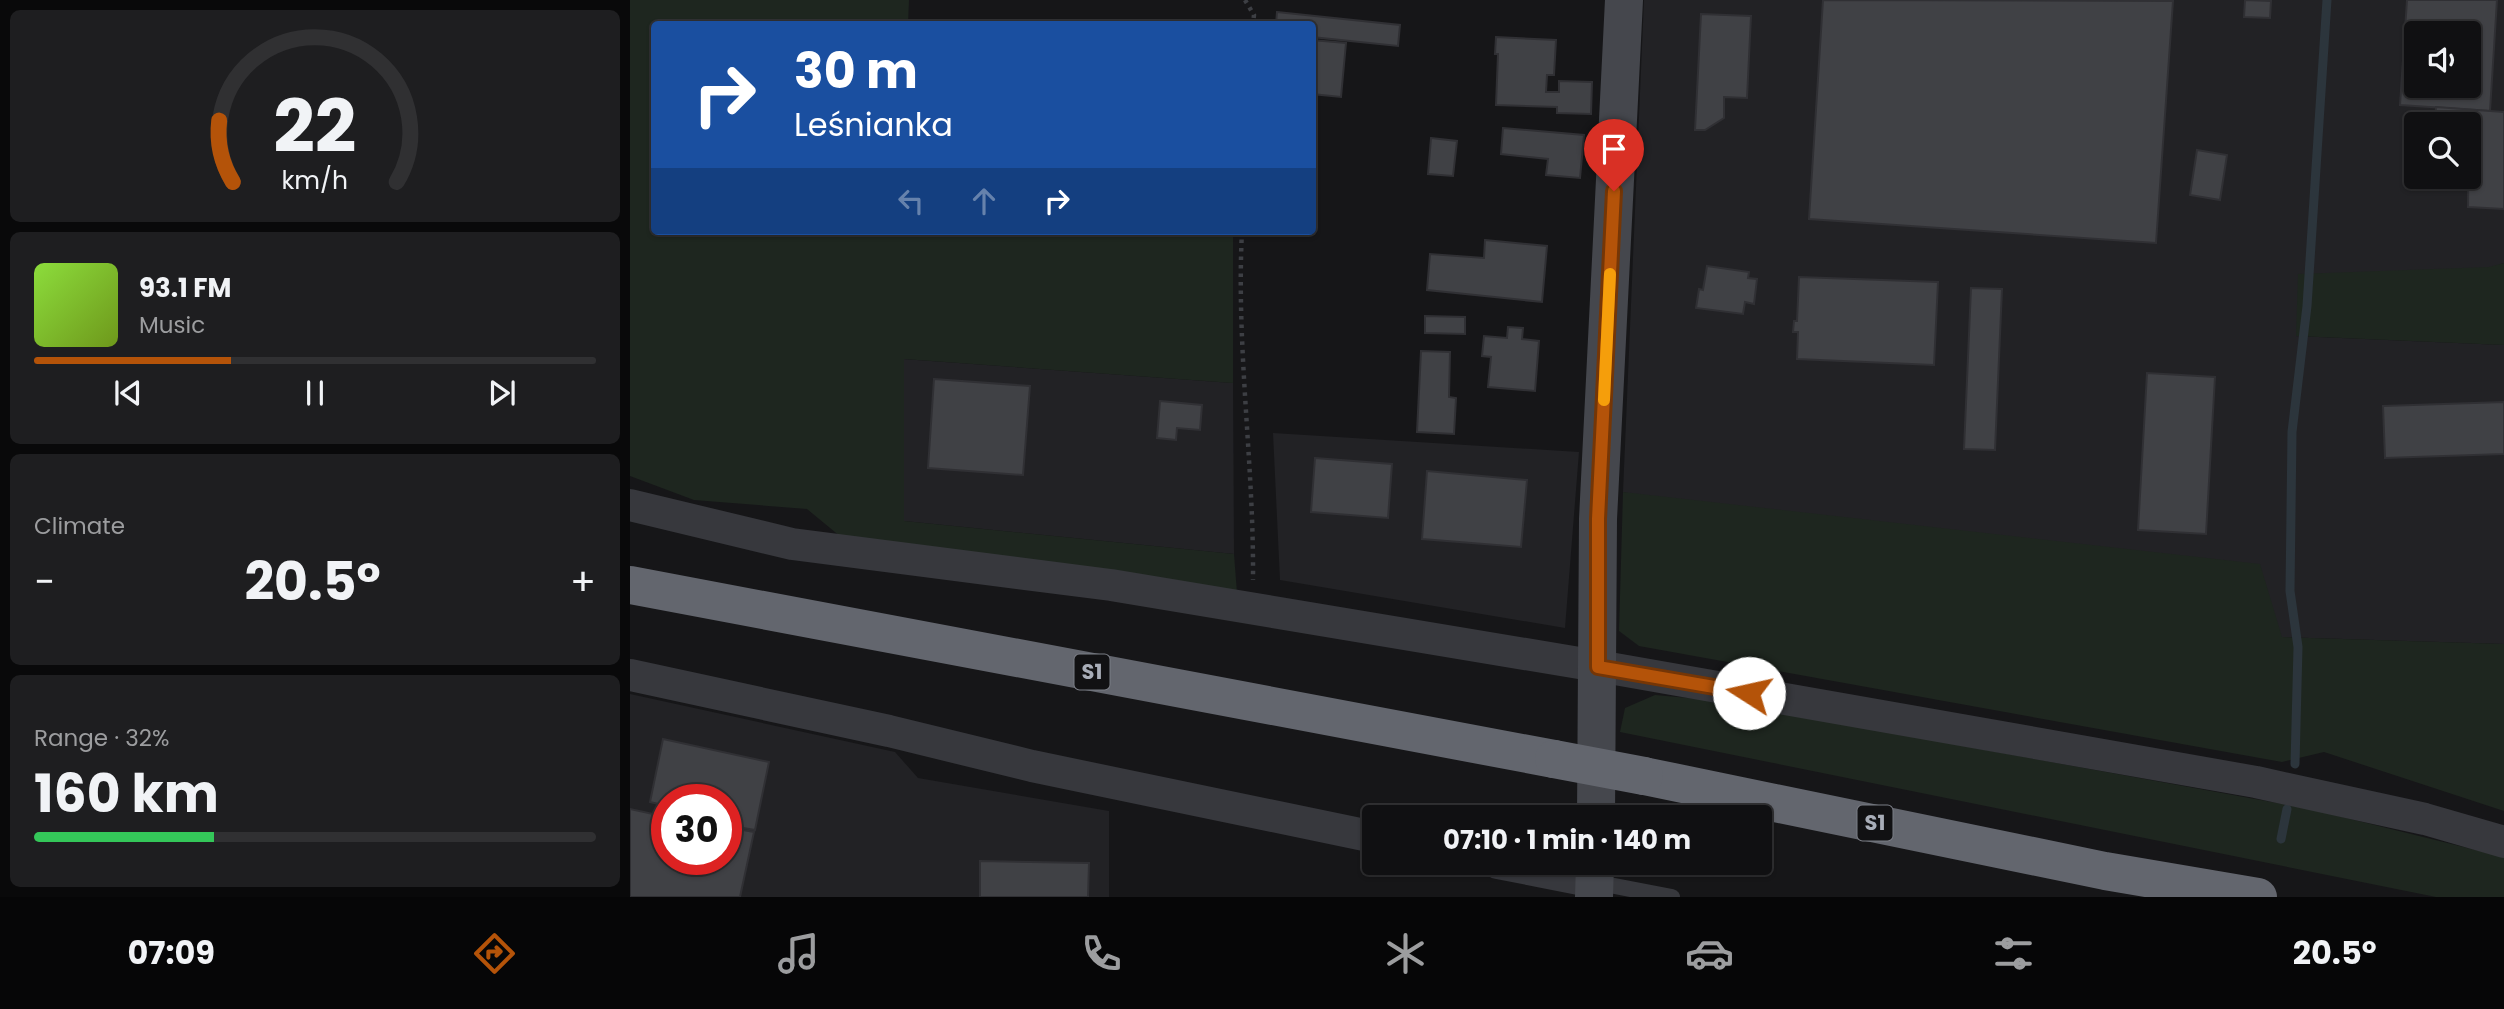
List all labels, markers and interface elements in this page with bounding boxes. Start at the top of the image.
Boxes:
map controls [2404,21,2481,189]
button: sound [2404,21,2481,98]
text: 30 m [794,37,918,105]
icon: right [679,49,770,140]
text: 22 [273,76,357,177]
text: Leśnianka [794,102,953,147]
button: search [2404,112,2481,189]
pin [1584,119,1644,191]
icon: arrive [1595,130,1633,168]
text: km/h [282,163,348,198]
icon: left [892,182,930,220]
icon: ahead [965,182,1003,220]
icon: right [1038,182,1076,220]
text: 93.1 FM [139,270,231,306]
text: Music [139,309,205,341]
icon: previous [109,374,147,412]
icon: pause [296,374,334,412]
icon: next [483,374,521,412]
text: Climate [34,510,125,542]
text: 20.5° [244,545,381,618]
text: − [34,555,55,608]
text: + [570,555,596,608]
road number: S1 [1074,654,1110,690]
position arrow [1712,656,1786,730]
text: Range · 32% [34,722,169,754]
text: 160 km [34,757,219,830]
speed limit sign: 30 [651,784,742,875]
road number: S1 [1858,806,1892,840]
text: 07:10 · 1 min · 140 m [1443,822,1691,858]
icon: directions [470,929,519,978]
icon: music [774,929,823,978]
icon: phone [1077,929,1126,978]
icon: climate [1381,929,1430,978]
icon: car [1685,929,1734,978]
icon: filters [1989,929,2038,978]
text: 07:09 [127,930,215,975]
text: 20.5° [2293,930,2377,975]

